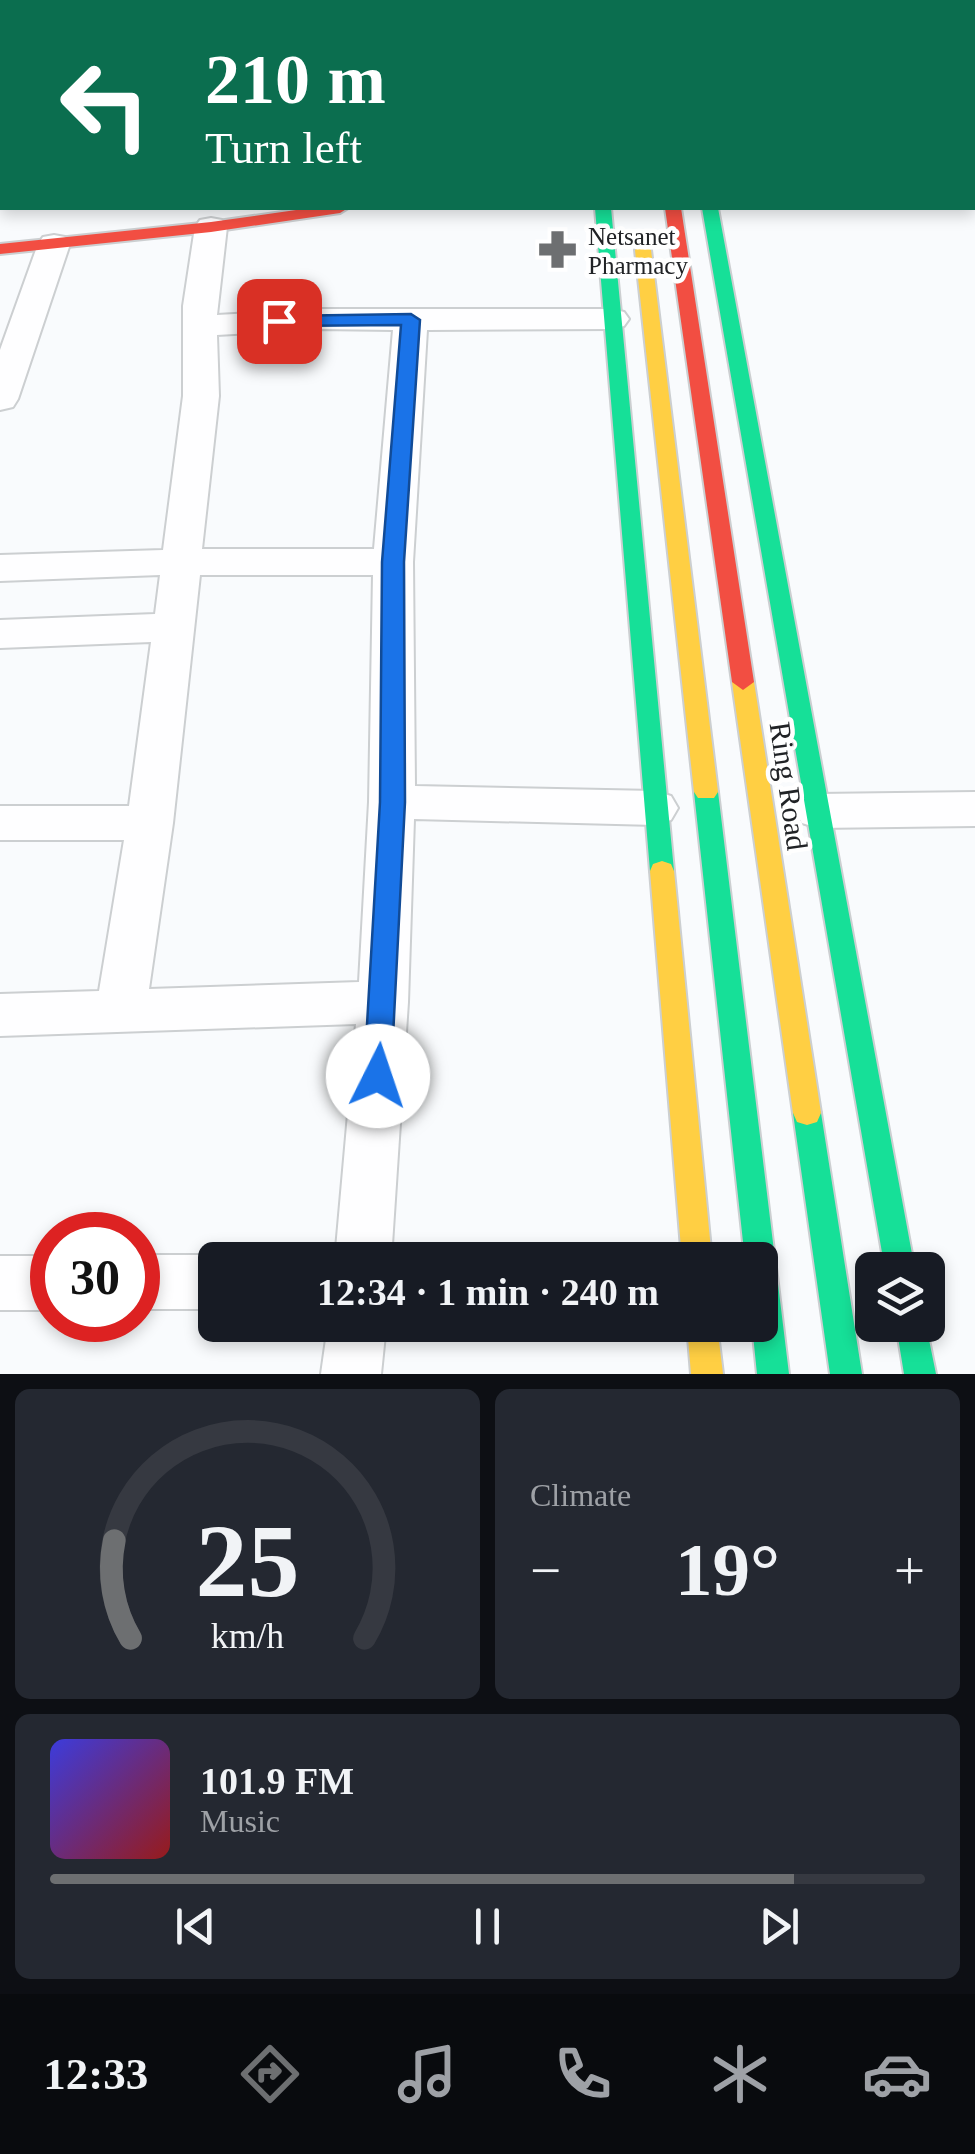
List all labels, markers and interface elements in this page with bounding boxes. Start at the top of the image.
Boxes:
icon: left [40,40,170,170]
text: 210 m [205,41,386,118]
text: Turn left [205,123,362,173]
place label: Netsanet Pharmacy [588,223,688,279]
pharmacy icon: Netsanet Pharmacy [537,229,579,271]
pin [237,279,322,364]
icon: arrive [252,294,307,349]
street label: Ring Road [764,720,814,852]
position arrow [326,1024,430,1128]
speed limit sign: 30 [30,1212,160,1342]
map controls [855,1252,945,1342]
button: layers [855,1252,945,1342]
text: 12:34 · 1 min · 240 m [317,1271,659,1313]
text: Climate [530,1477,631,1513]
text: 25 [196,1503,300,1618]
text: 19° [675,1528,780,1611]
text: − [530,1540,561,1601]
text: + [894,1540,925,1601]
text: km/h [211,1616,284,1656]
text: 101.9 FM [200,1760,354,1802]
text: Music [200,1803,280,1839]
icon: previous [168,1899,223,1954]
icon: pause [460,1899,515,1954]
icon: next [752,1899,807,1954]
icon: directions [235,2039,305,2109]
icon: music [392,2039,462,2109]
icon: phone [548,2039,618,2109]
icon: climate [705,2039,775,2109]
icon: car [862,2039,932,2109]
text: 12:33 [43,2049,148,2099]

